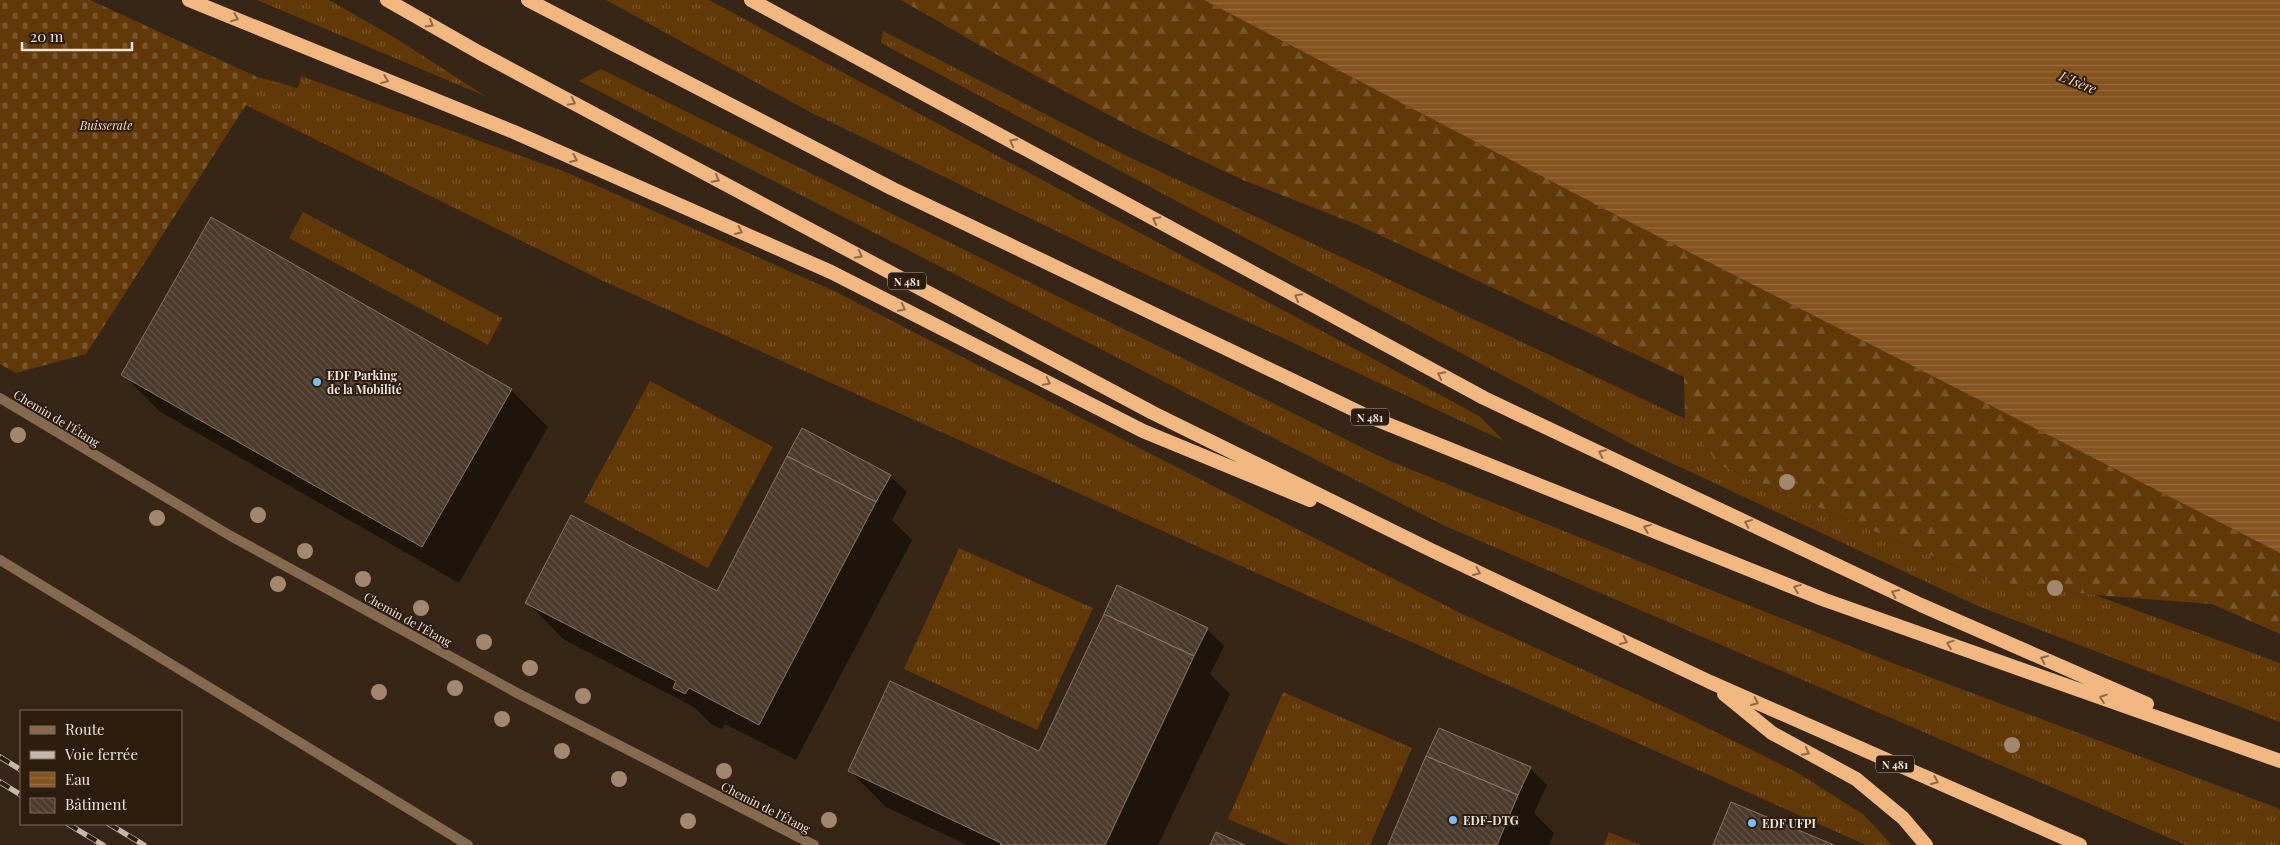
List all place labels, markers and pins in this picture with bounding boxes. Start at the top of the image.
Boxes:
place label: EDF Parking de la Mobilité [327,367,402,397]
marker: EDF Parking de la Mobilité [311,376,323,388]
place label: EDF-DTG [1463,812,1519,828]
marker: EDF-DTG [1447,814,1459,826]
place label: EDF UFPI [1762,815,1816,831]
marker: EDF UFPI [1746,817,1758,829]

